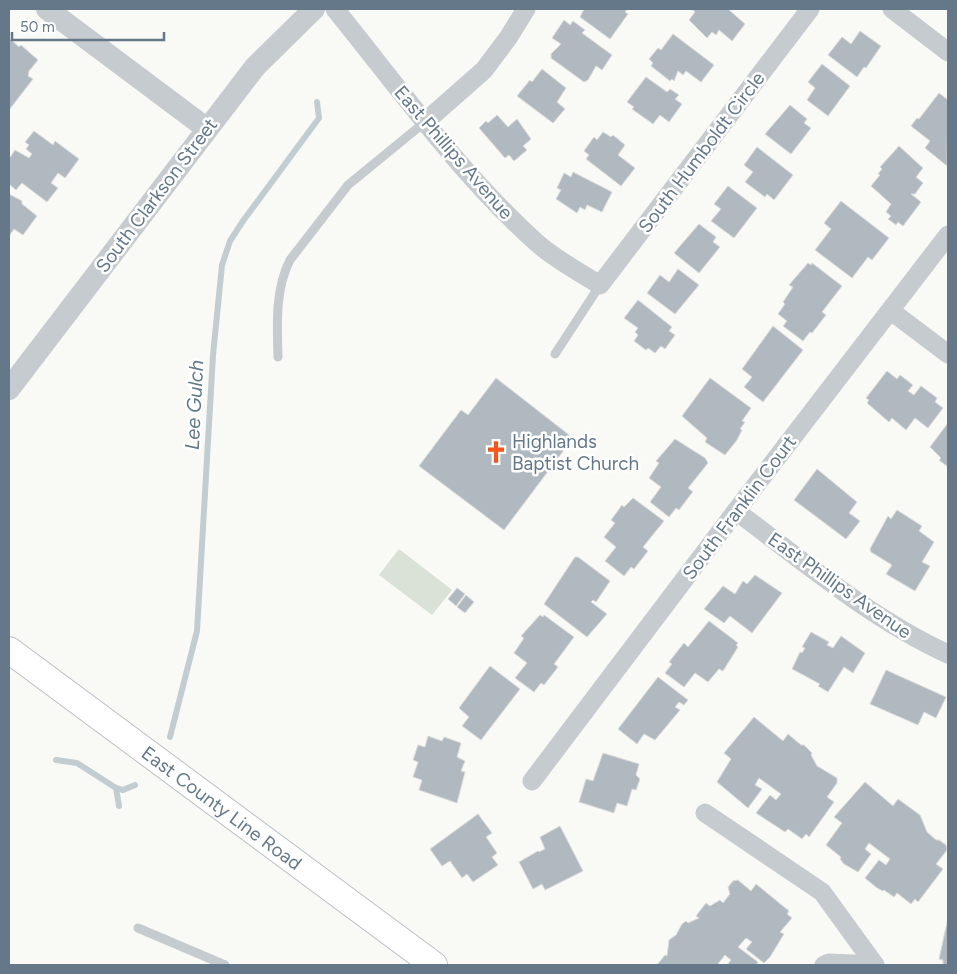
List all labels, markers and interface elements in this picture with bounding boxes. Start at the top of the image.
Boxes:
scale bar [12,10,165,42]
text: 50 m [20,18,55,36]
street label: South Humboldt Circle [633,67,769,237]
street label: East Phillips Avenue [389,81,518,224]
street label: South Clarkson Street [91,114,222,277]
water label: Lee Gulch [180,359,208,451]
place label: Highlands Baptist Church [512,430,639,475]
street label: South Franklin Court [678,431,801,584]
church icon: Highlands Baptist Church [483,439,509,465]
street label: East Phillips Avenue [764,527,916,643]
street label: East County Line Road [137,741,306,875]

